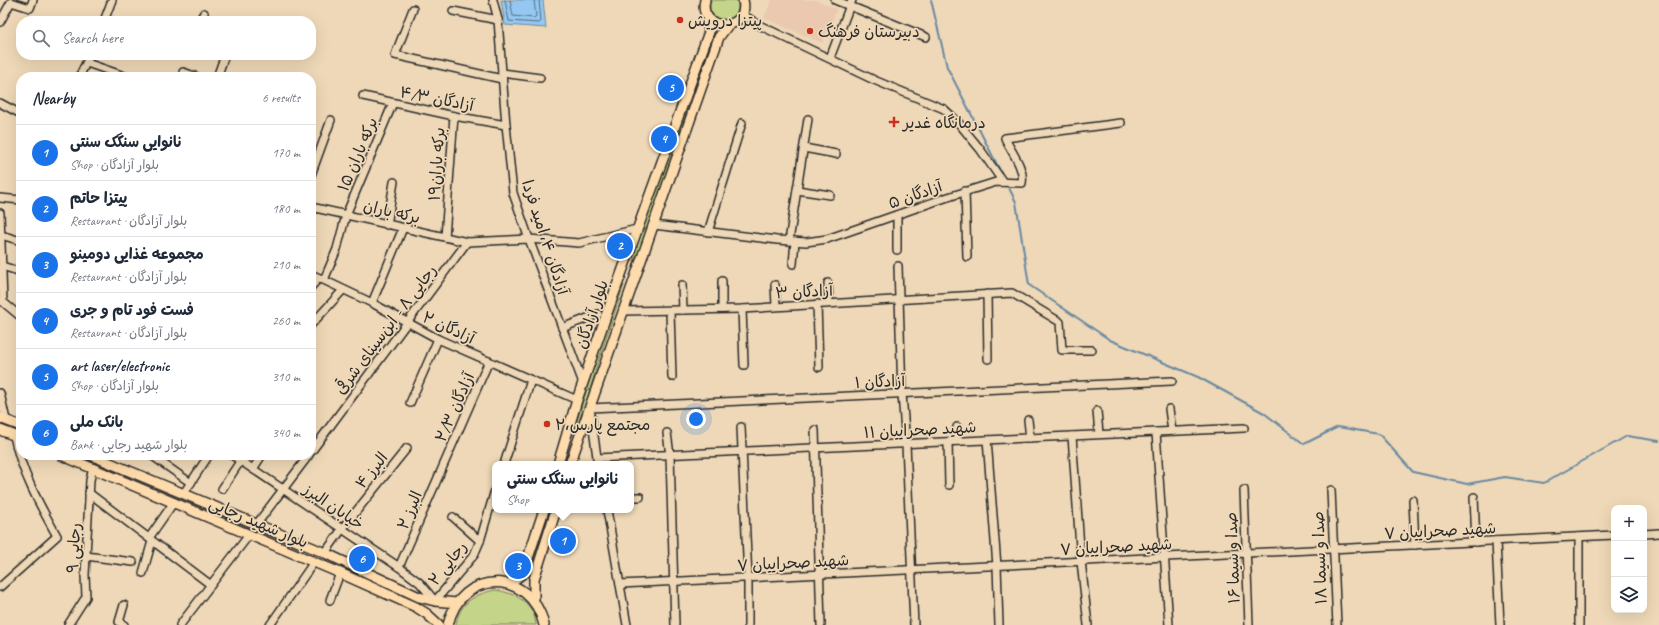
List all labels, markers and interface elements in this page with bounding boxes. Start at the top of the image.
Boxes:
place label: پیتزا درویش [688,11,762,31]
marker: پیتزا درویش [675,15,685,25]
search box [16,16,316,60]
place label: دبیرستان فرهنگ [818,22,920,42]
marker: دبیرستان فرهنگ [805,26,815,36]
icon: search [30,27,52,49]
text: Search here [62,29,123,48]
pin: 5 [658,73,684,103]
street label: آزادگان ۴/۳ [398,82,477,116]
text: Nearby [32,88,75,109]
text: 6 results [262,90,300,106]
place label: درمانگاه غدیر [901,113,986,133]
street label: برکه باران ۱۵ [333,114,382,194]
marker: درمانگاه غدیر [888,116,900,128]
pin: 4 [651,124,677,154]
street label: برکه باران۱۹ [424,127,450,202]
text: نانوایی سنگک سنتی [70,133,183,152]
text: 1 [42,145,48,161]
text: 170 m [272,145,300,161]
text: Shop · بلوار آزادگان [70,157,159,173]
street label: آزادگان ۵ [886,176,946,213]
street label: آزادگان ۴، امید فردا [517,177,573,298]
text: پیتزا حاتم [70,189,127,208]
street label: برکه باران [361,196,422,228]
text: 2 [42,201,48,217]
text: 180 m [272,201,300,217]
text: Restaurant · بلوار آزادگان [70,213,187,229]
pin: 2 [607,231,633,261]
text: مجموعه غذایى دومینو [70,245,204,264]
text: 3 [42,257,48,273]
text: 210 m [272,257,300,273]
street label: رجایی ۸ - ابن‌سینای شرقی [330,260,441,398]
text: Restaurant · بلوار آزادگان [70,269,187,285]
street label: بلوار آزادگان [571,277,613,351]
street label: آزادگان ۳ [775,280,835,303]
text: فست فود تام و جرى [70,301,194,320]
street label: آزادگان ۲ [419,307,479,349]
text: 4 [42,313,48,329]
text: 260 m [272,313,300,329]
text: Restaurant · بلوار آزادگان [70,325,187,341]
text: art laser/electronic [70,357,170,376]
text: 5 [42,369,48,385]
text: 310 m [272,369,300,385]
street label: آزادگان ۲/۳ [431,369,480,445]
street label: آزادگان ۱ [854,371,907,393]
text: Shop · بلوار آزادگان [70,378,159,394]
your location [686,409,706,429]
text: بانک ملی [70,413,123,432]
place label: ۲،مجتمع پارس [555,415,650,436]
street label: شهید صحراییان ۱۱ [863,417,977,443]
marker: ۲،مجتمع پارس [542,419,552,429]
text: 6 [42,425,48,441]
text: 340 m [272,425,300,441]
text: Bank · بلوار شهید رجایی [70,437,187,453]
street label: البرز ۴ [351,448,392,493]
popup [492,461,634,513]
text: نانوایی سنگک سنتی [507,470,619,489]
street label: خیابان البرز [298,478,368,534]
street label: البرز ۲ [393,488,427,533]
text: Shop [507,492,529,508]
street label: بلوار شهید رجایی [206,493,311,553]
map controls [1611,505,1647,613]
button: + [1611,505,1647,541]
street label: صدا و سیما ۱۸ [1308,511,1332,605]
street label: صدا و سیما ۱۶ [1221,512,1245,604]
street label: شهید صحراییان ۷ [1383,518,1497,544]
street label: رجایی ۹ [63,522,85,574]
pin: 1 [550,526,576,556]
street label: شهید صحراییان ۷ [1059,534,1173,560]
street label: رجایی ۲ [424,537,471,590]
button: − [1611,541,1647,577]
pin: 6 [349,544,375,574]
street label: شهید صحراییان ۷ [736,550,850,576]
pin: 3 [505,551,531,581]
button: layers [1611,577,1647,613]

